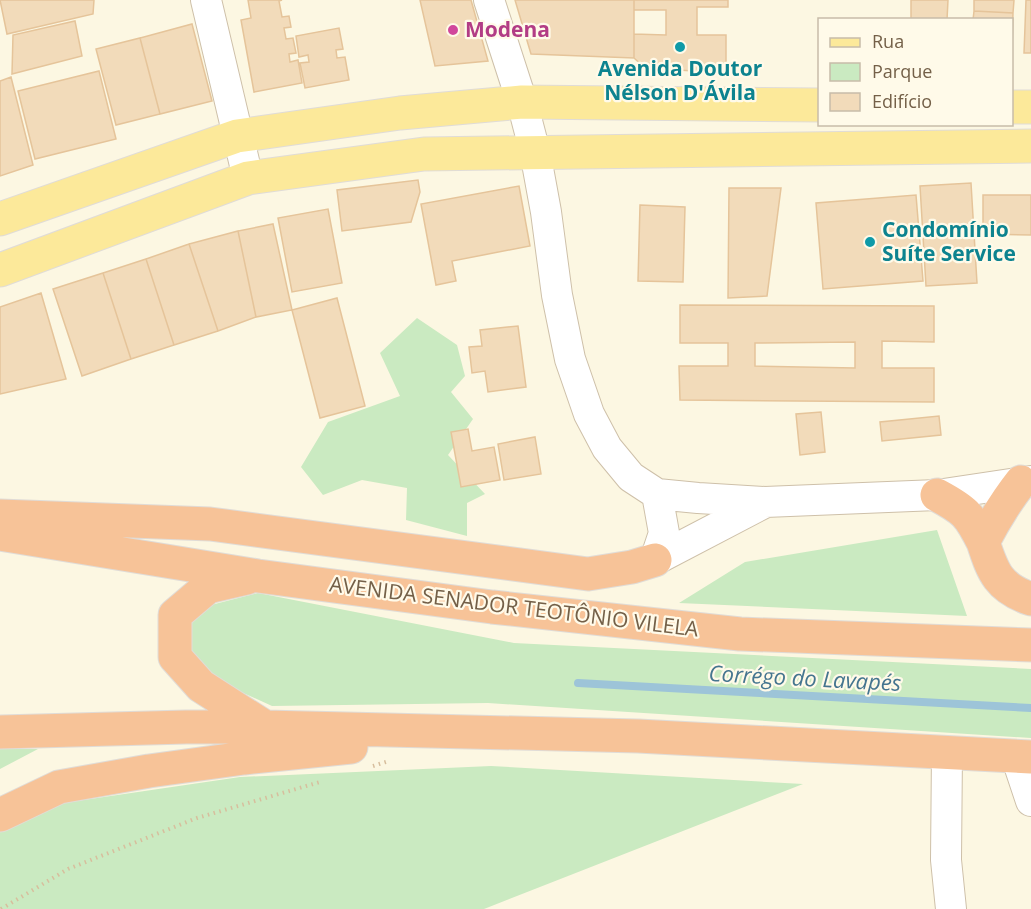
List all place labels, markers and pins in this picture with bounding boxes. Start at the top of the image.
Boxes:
place label: Modena [465,15,550,43]
marker: Modena [446,23,460,37]
marker: Avenida Doutor Nélson D'Ávila [673,40,687,54]
place label: Avenida Doutor Nélson D'Ávila [598,54,763,106]
place label: Condomínio Suíte Service [882,215,1016,267]
marker: Condomínio Suíte Service [863,235,877,249]

